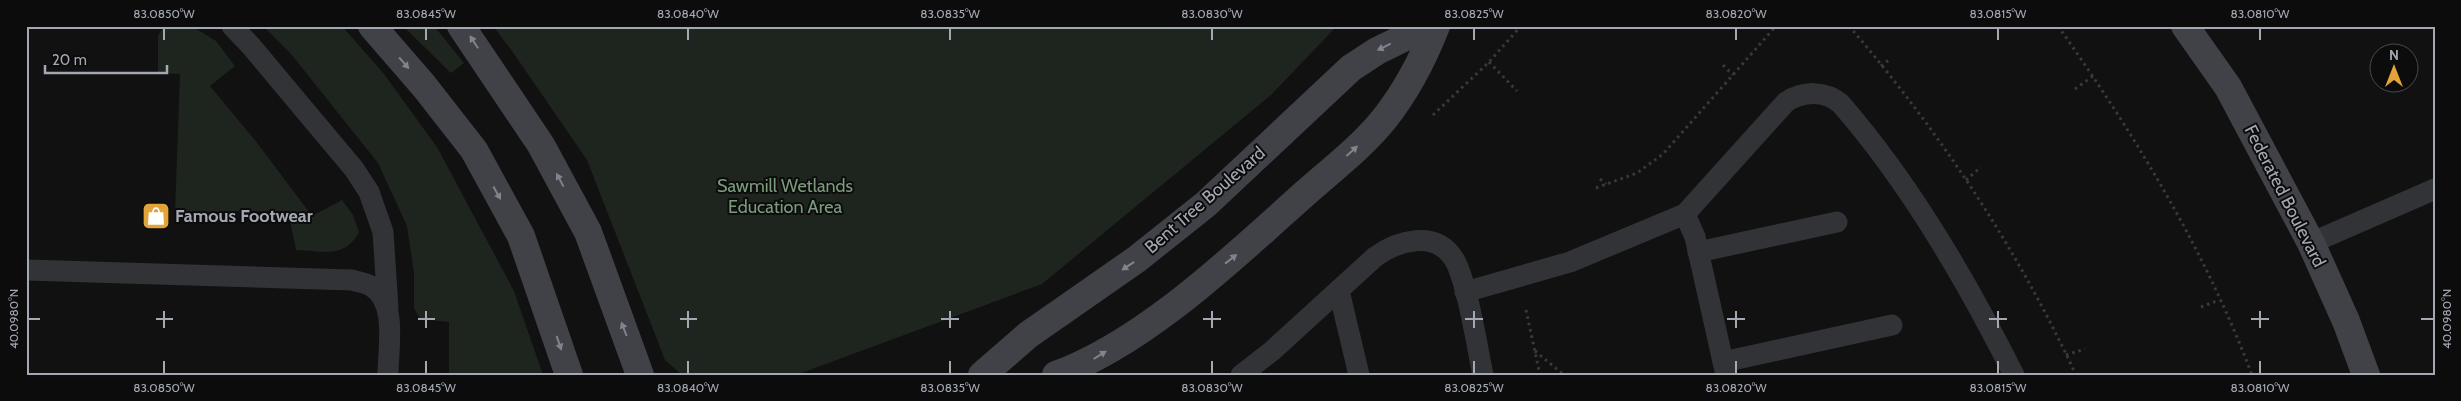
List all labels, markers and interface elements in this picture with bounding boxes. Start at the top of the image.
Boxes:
text: 83.0850°W [133,6,195,21]
text: 83.0845°W [396,6,457,21]
text: 83.0840°W [657,6,720,21]
text: 83.0835°W [920,6,980,21]
text: 83.0830°W [1181,6,1243,21]
text: 83.0825°W [1444,6,1504,21]
text: 83.0820°W [1705,6,1767,21]
text: 83.0815°W [1970,6,2027,21]
text: 83.0810°W [2231,6,2290,21]
one-way arrow [469,36,478,49]
scale bar [45,42,168,74]
north arrow [2368,42,2418,92]
one-way arrow [1377,43,1391,51]
text: N [2389,46,2399,64]
text: 20 m [52,51,87,69]
one-way arrow [398,56,410,68]
street label: Federated Boulevard [2240,121,2330,271]
street label: Bent Tree Boulevard [1140,142,1270,258]
one-way arrow [1346,145,1359,156]
one-way arrow [555,173,564,187]
park label: Sawmill Wetlands Education Area [717,175,853,218]
one-way arrow [493,186,502,200]
shop icon: Famous Footwear [141,201,171,231]
place label: Famous Footwear [175,205,313,227]
one-way arrow [1224,253,1237,264]
one-way arrow [1121,261,1134,271]
text: 40.0980°N [6,289,21,349]
text: 40.0980°N [2439,289,2454,349]
one-way arrow [620,321,627,336]
one-way arrow [555,336,563,351]
one-way arrow [1093,350,1106,359]
text: 83.0850°W [133,380,195,395]
text: 83.0845°W [396,380,457,395]
text: 83.0840°W [657,380,720,395]
text: 83.0835°W [920,380,980,395]
text: 83.0830°W [1181,380,1243,395]
text: 83.0825°W [1444,380,1504,395]
text: 83.0820°W [1705,380,1767,395]
text: 83.0815°W [1970,380,2027,395]
text: 83.0810°W [2231,380,2290,395]

